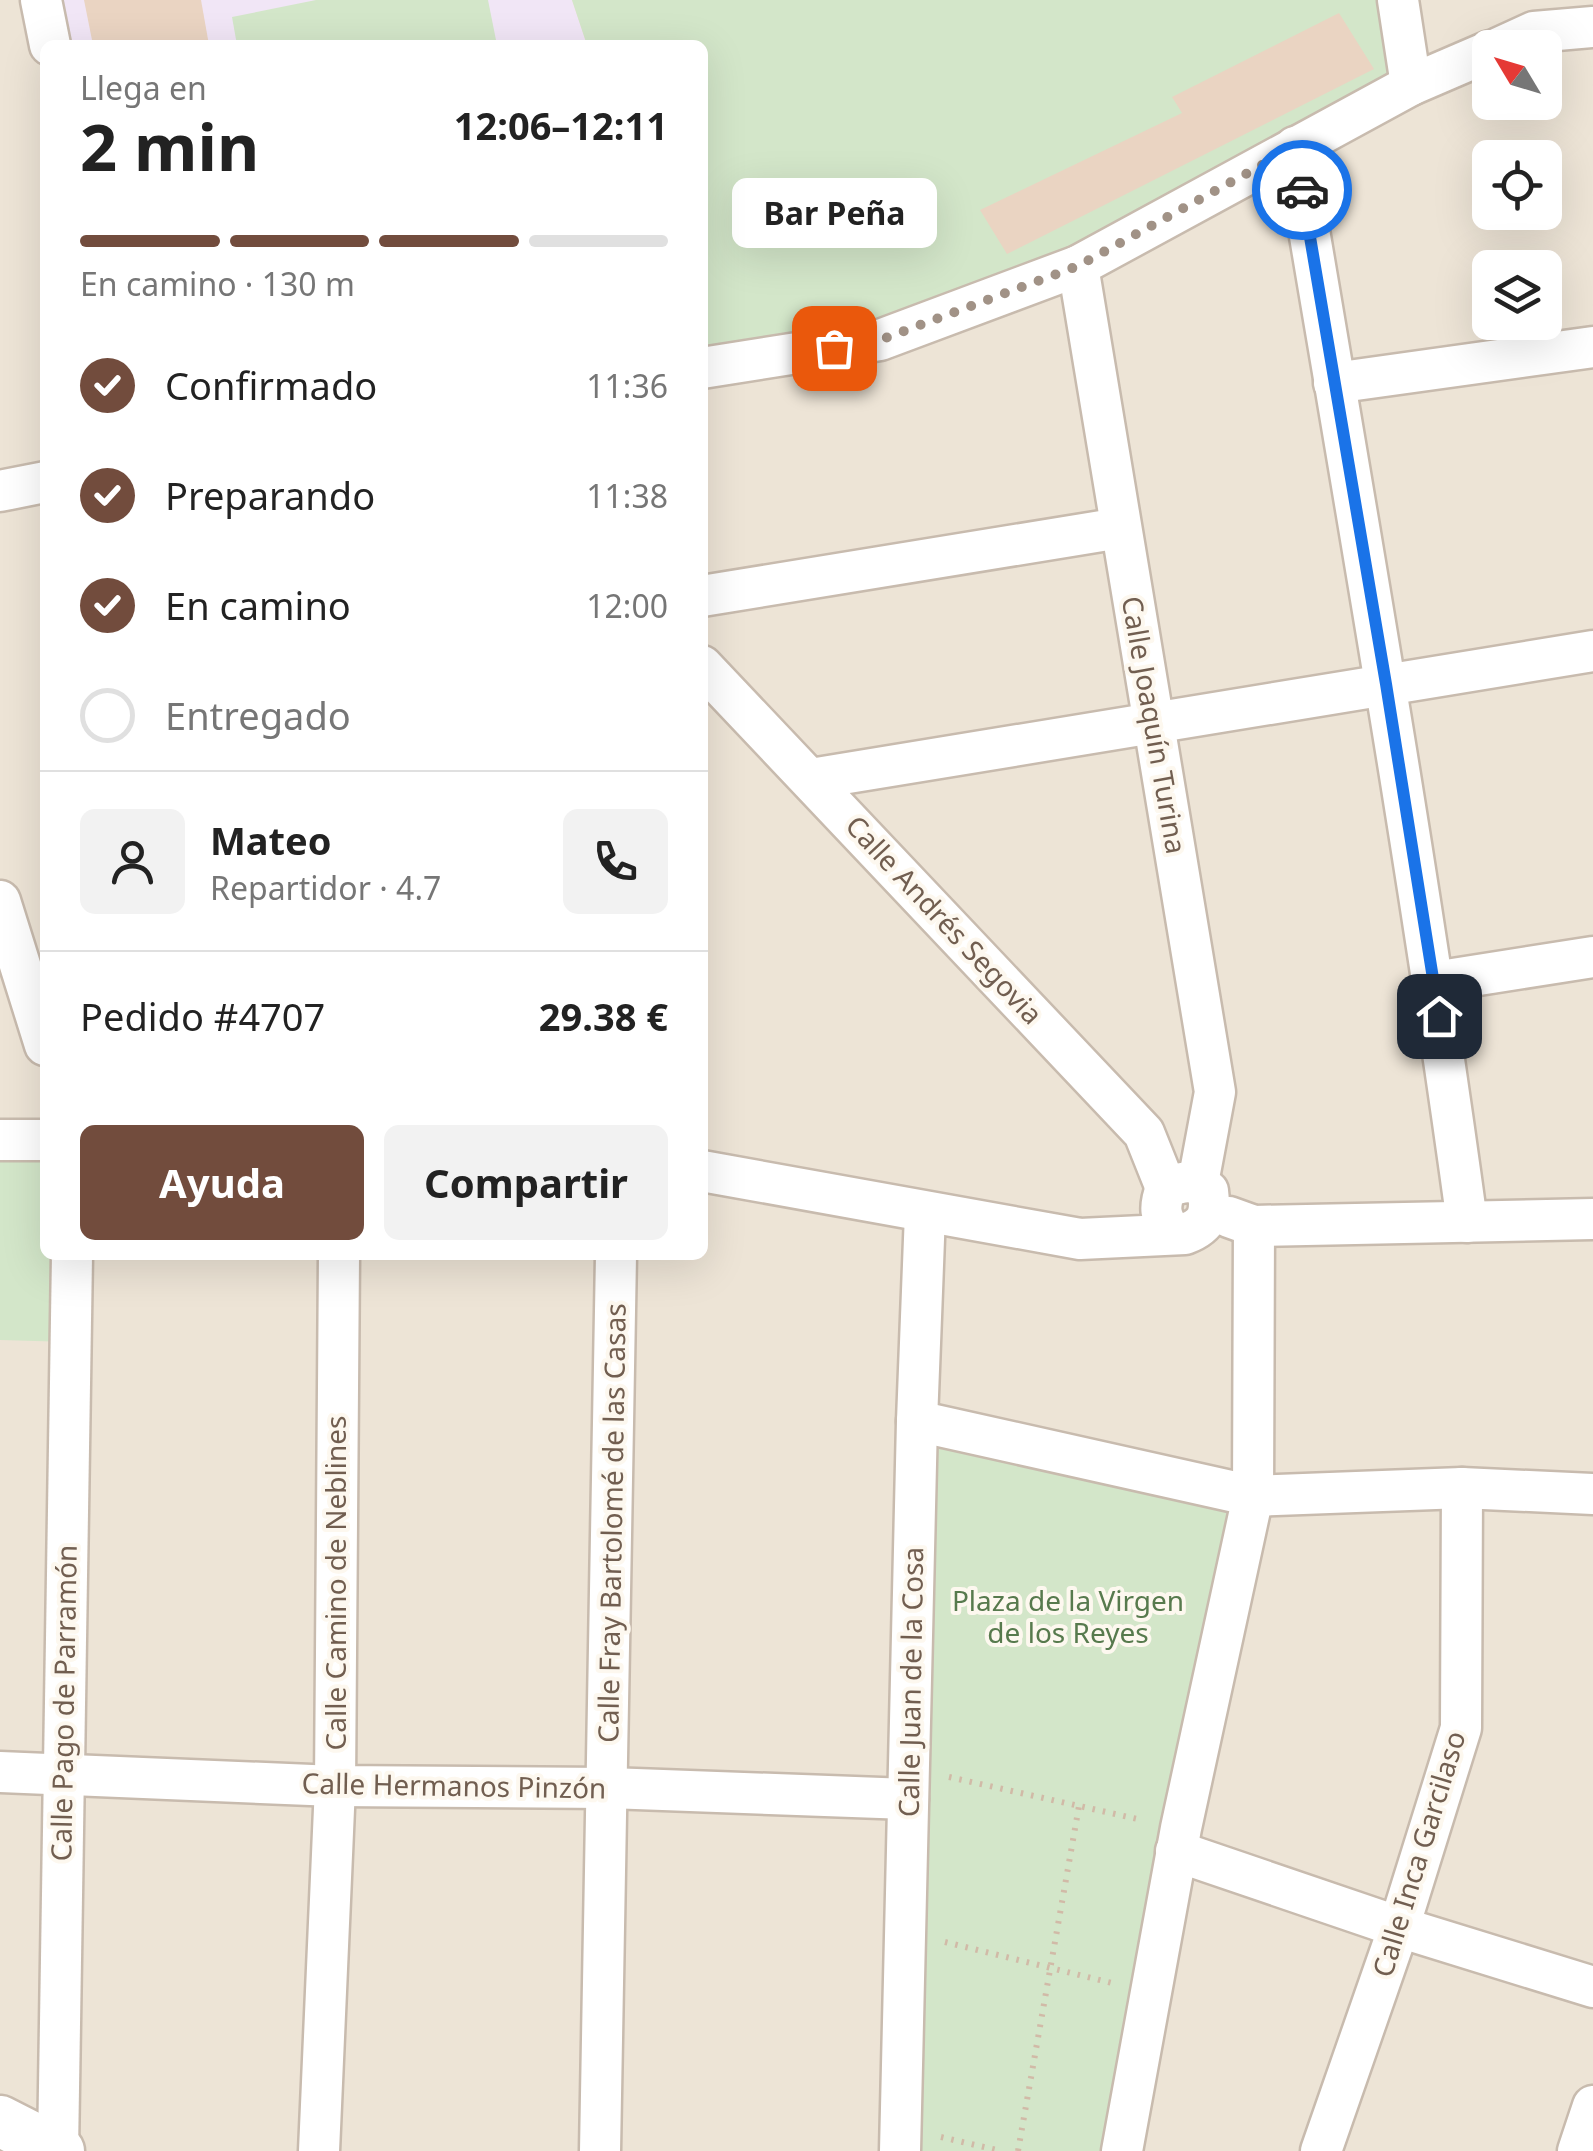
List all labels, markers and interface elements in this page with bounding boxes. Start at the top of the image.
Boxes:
north arrow [1472,30,1562,120]
map controls [1472,30,1562,340]
text: Llega en [80,66,207,109]
text: 12:06–12:11 [454,99,668,151]
text: 2 min [80,102,259,190]
courier [1252,140,1352,240]
button: locate [1472,140,1562,230]
icon: car [1275,163,1330,218]
callout: Bar Peña [732,178,936,248]
text: Bar Peña [763,191,906,234]
button: layers [1472,250,1562,340]
text: En camino · 130 m [80,262,355,305]
pin [792,306,877,391]
icon: bag [807,321,862,376]
icon: check [80,358,135,413]
text: Confirmado [165,359,377,411]
text: 11:36 [586,364,668,407]
icon: check [80,468,135,523]
text: Preparando [165,469,375,521]
text: 11:38 [586,474,668,517]
icon: check [80,578,135,633]
text: En camino [165,579,351,631]
text: 12:00 [586,584,668,627]
street label: Calle Joaquín Turina [1114,593,1196,857]
text: Entregado [165,689,351,741]
street label: Calle Andrés Segovia [838,807,1052,1032]
button: person [80,809,185,914]
button: phone [563,809,668,914]
text: Mateo [210,814,332,866]
text: Repartidor · 4.7 [210,866,441,909]
pin [1397,974,1482,1059]
icon: home [1412,989,1467,1044]
text: Pedido #4707 [80,990,325,1042]
text: 29.38 € [539,990,668,1042]
button: Ayuda [80,1125,364,1240]
button: Compartir [384,1125,668,1240]
street label: Calle Fray Bartolomé de las Casas [588,1303,634,1743]
street label: Calle Camino de Neblines [316,1416,354,1750]
street label: Calle Pago de Parramón [41,1544,85,1862]
street label: Calle Juan de la Cosa [889,1546,931,1818]
park label: Plaza de la Virgen de los Reyes [952,1581,1184,1651]
street label: Calle Inca Garcilaso [1363,1726,1474,1981]
street label: Calle Hermanos Pinzón [301,1763,607,1807]

